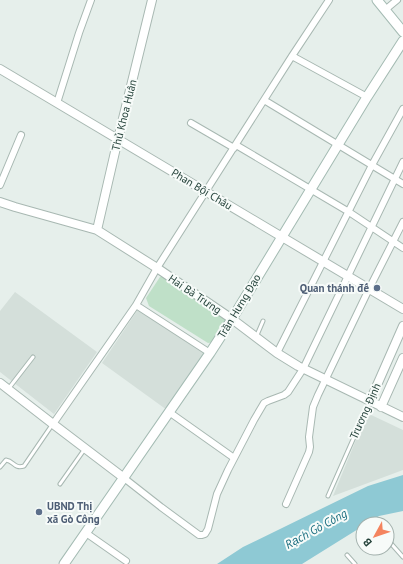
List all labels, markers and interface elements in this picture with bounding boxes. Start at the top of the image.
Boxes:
street label: Thủ Khoa Huân [108,78,140,152]
street label: Phan Bội Châu [169,165,235,213]
street label: Hai Bà Trưng [166,271,224,317]
street label: Trần Hưng Đạo [214,271,264,341]
place label: Quan thánh đế [300,281,369,295]
marker: Quan thánh đế [372,283,382,293]
street label: Trương Định [346,381,384,441]
place label: UBND Thị xã Gò Công [47,499,100,526]
water label: Rạch Gò Công [282,505,349,552]
marker: UBND Thị xã Gò Công [34,507,44,517]
north arrow [355,516,395,556]
text: B [360,535,375,549]

